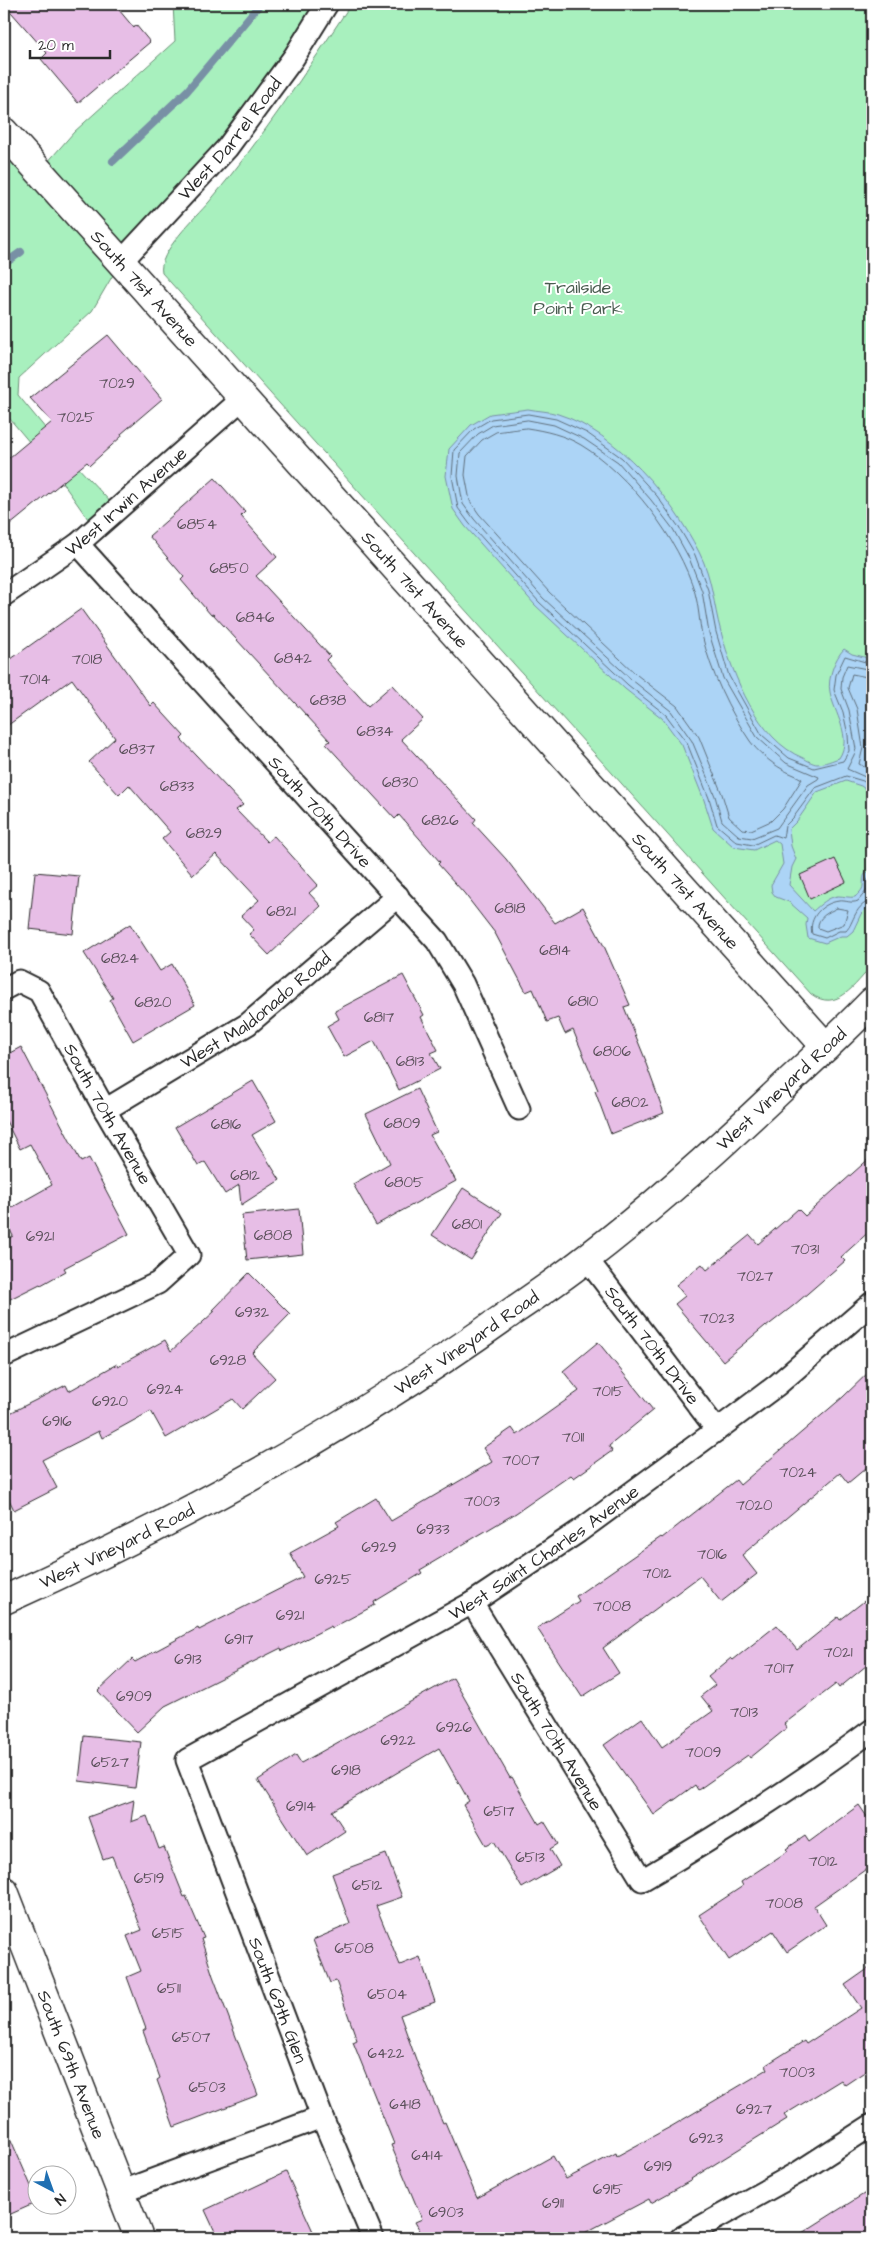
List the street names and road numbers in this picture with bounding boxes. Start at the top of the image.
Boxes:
street label: West Darrel Road [172,72,288,206]
street label: South 71st Avenue [85,225,203,353]
street label: West Irwin Avenue [60,441,193,562]
street label: South 71st Avenue [355,526,474,654]
street label: South 70th Drive [262,750,377,874]
street label: South 71st Avenue [626,827,745,955]
street label: West Maldonado Road [176,946,337,1075]
street label: West Vineyard Road [711,1022,852,1156]
street label: South 70th Avenue [57,1039,158,1189]
street label: South 70th Drive [599,1281,706,1410]
street label: West Vineyard Road [390,1285,544,1401]
street label: West Saint Charles Avenue [444,1479,645,1626]
street label: West Vineyard Road [35,1498,199,1595]
street label: South 70th Avenue [504,1667,609,1816]
street label: South 69th Glen [242,1934,313,2067]
street label: South 69th Avenue [31,1986,111,2143]

